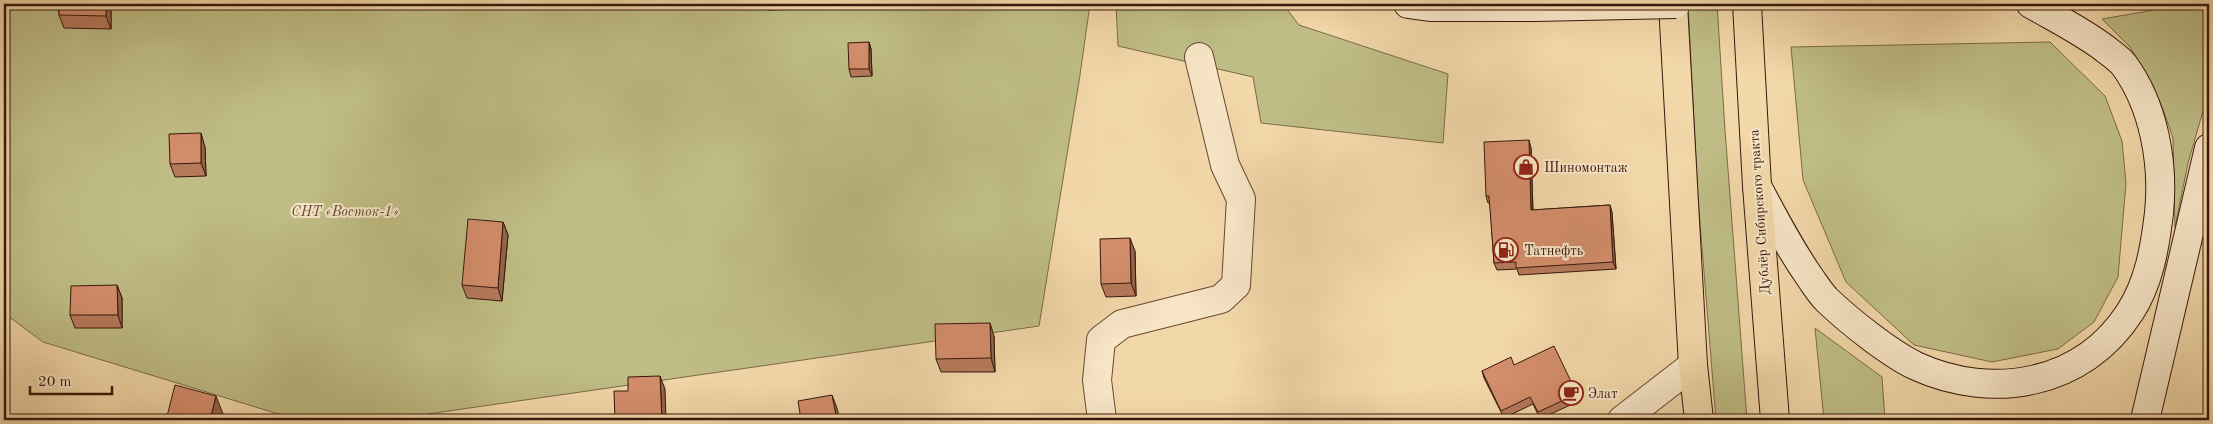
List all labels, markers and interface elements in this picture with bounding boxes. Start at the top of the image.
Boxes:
street label: Дублёр Сибирского тракта [1747,129,1773,295]
shop icon: Шиномонтаж [1513,154,1539,180]
place label: Шиномонтаж [1544,161,1628,175]
park label: СНТ «Восток-1» [291,205,399,219]
fuel station icon: Татнефть [1493,237,1519,263]
place label: Татнефть [1524,244,1584,259]
scale bar [30,364,112,396]
text: 20 m [38,375,72,390]
cafe icon: Элат [1558,380,1584,406]
place label: Элат [1588,387,1618,401]

